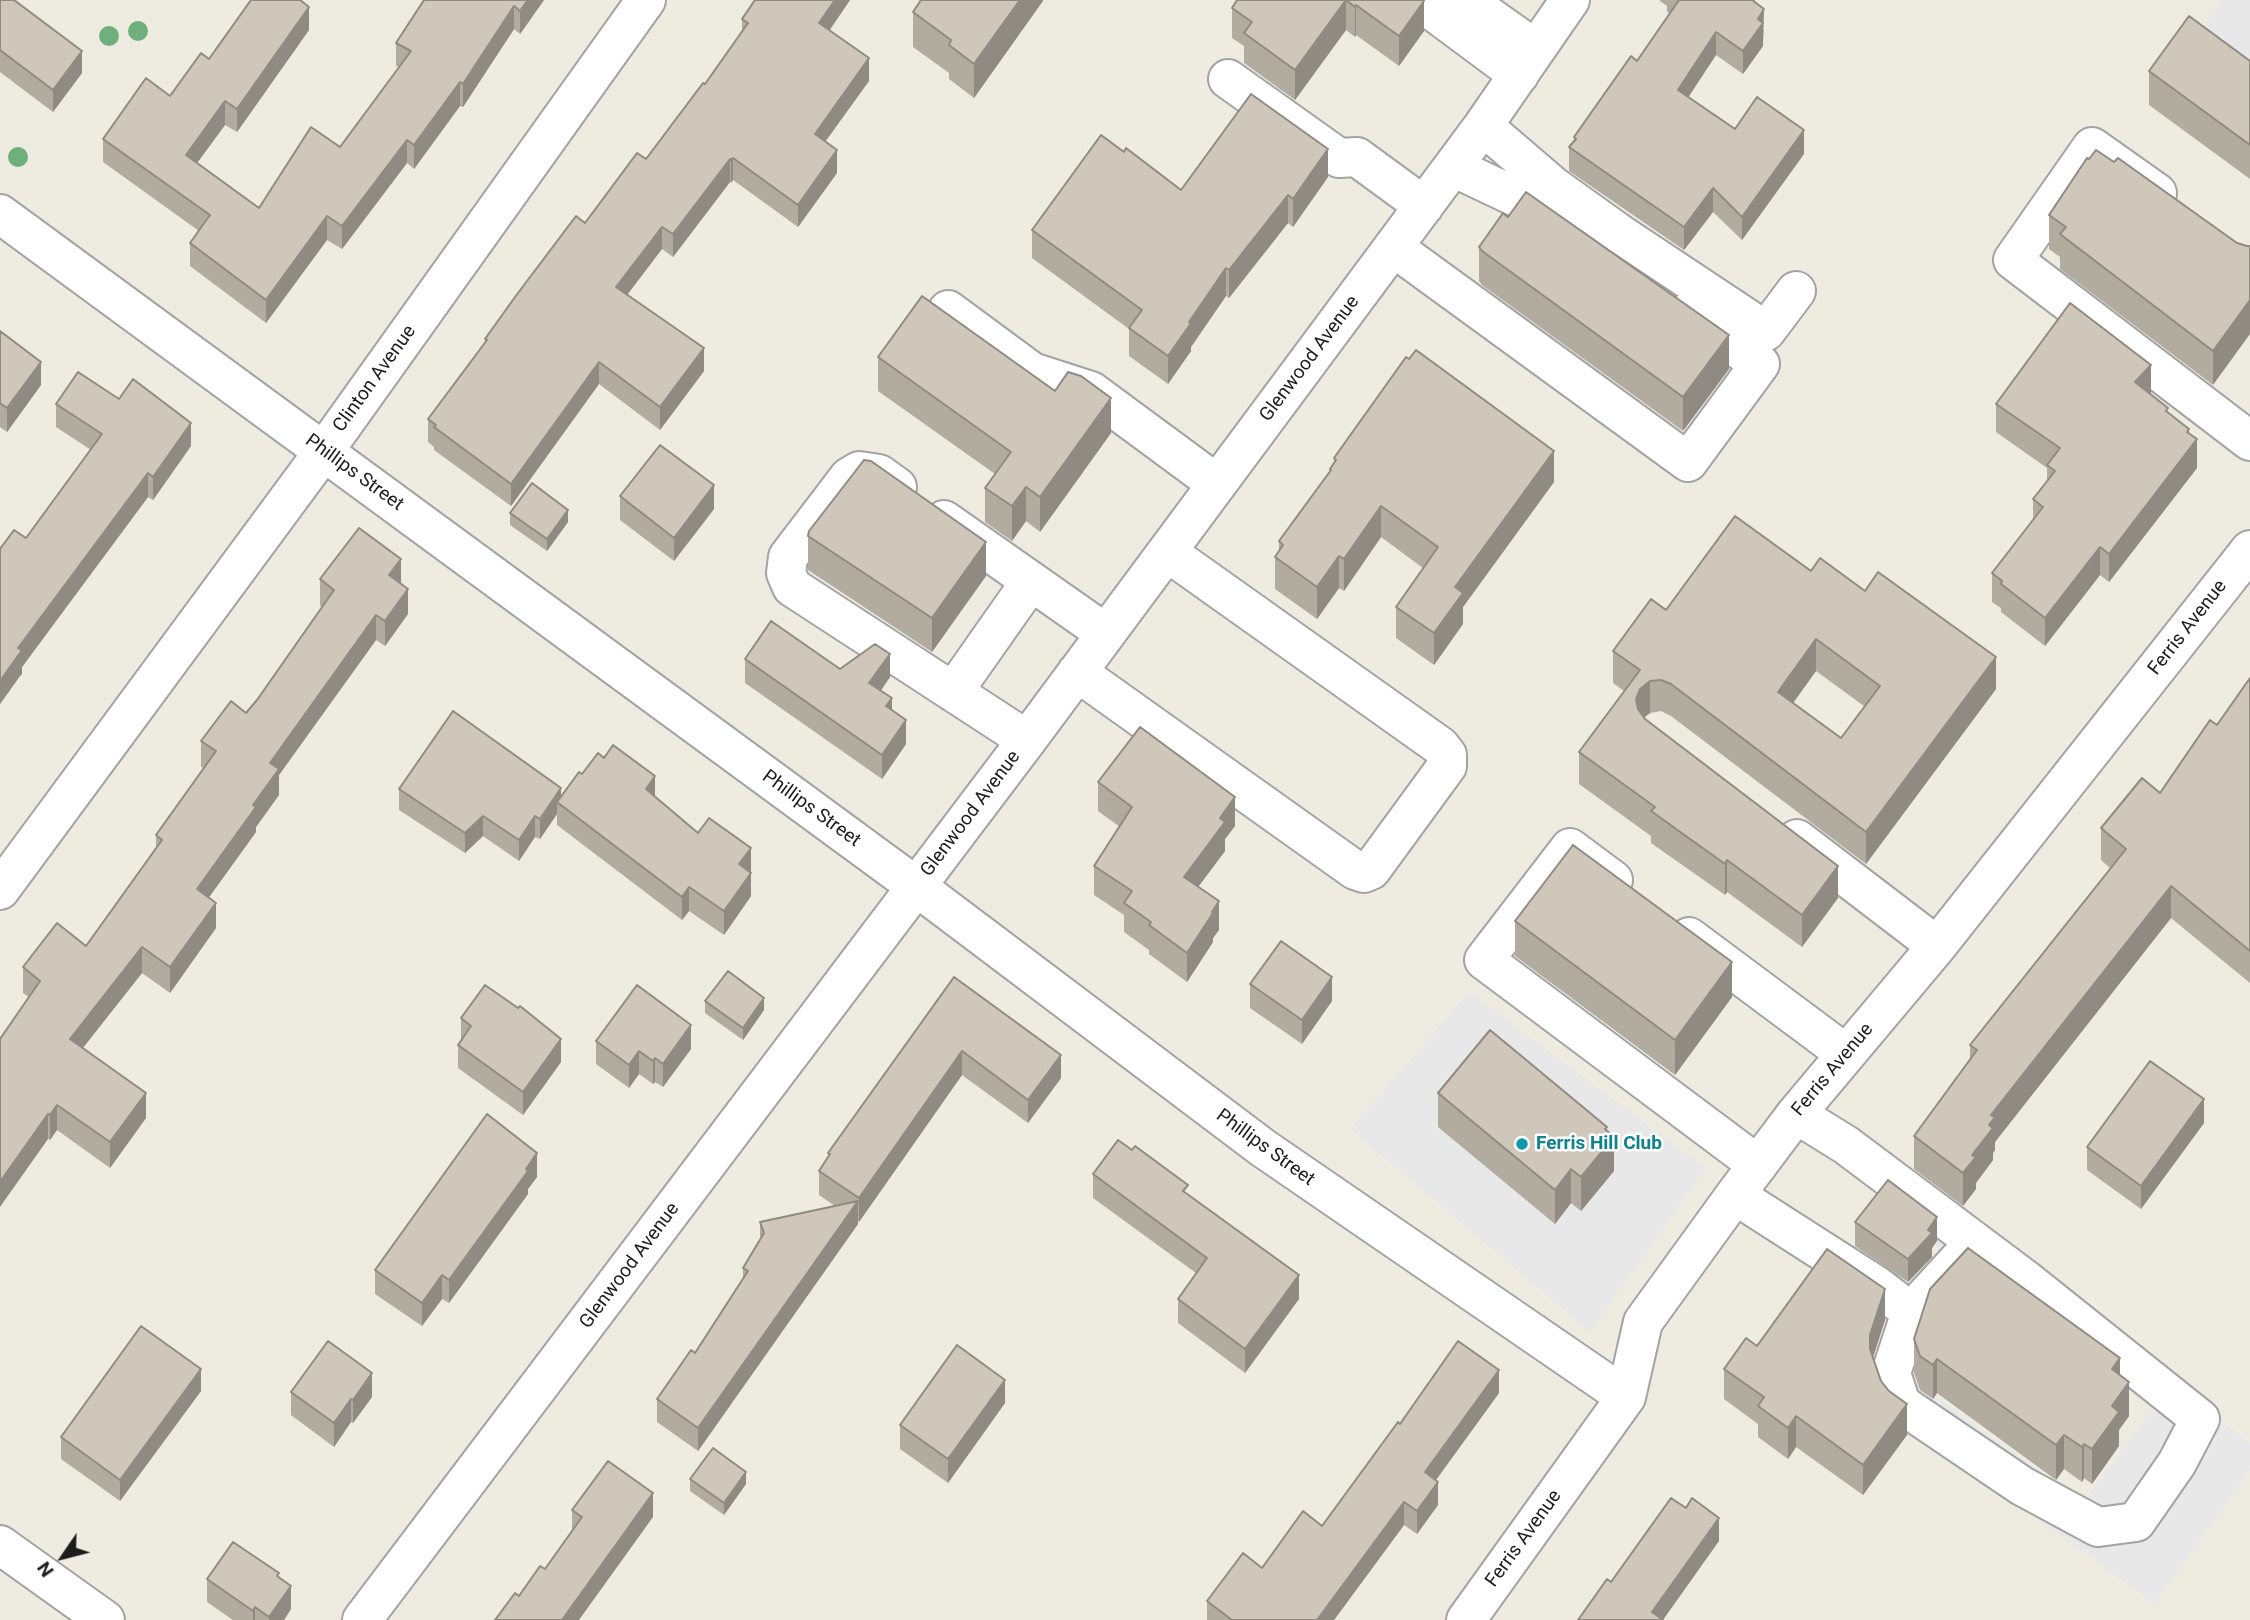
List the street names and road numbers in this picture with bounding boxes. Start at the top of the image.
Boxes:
street label: Glenwood Avenue [1255,292,1365,426]
street label: Clinton Avenue [329,321,421,437]
street label: Phillips Street [300,430,408,516]
street label: Ferris Avenue [2144,576,2232,680]
street label: Glenwood Avenue [916,747,1026,881]
street label: Phillips Street [757,766,865,852]
street label: Ferris Avenue [1787,1019,1879,1121]
street label: Phillips Street [1211,1105,1319,1191]
street label: Glenwood Avenue [575,1199,685,1333]
street label: Ferris Avenue [1481,1486,1567,1592]

